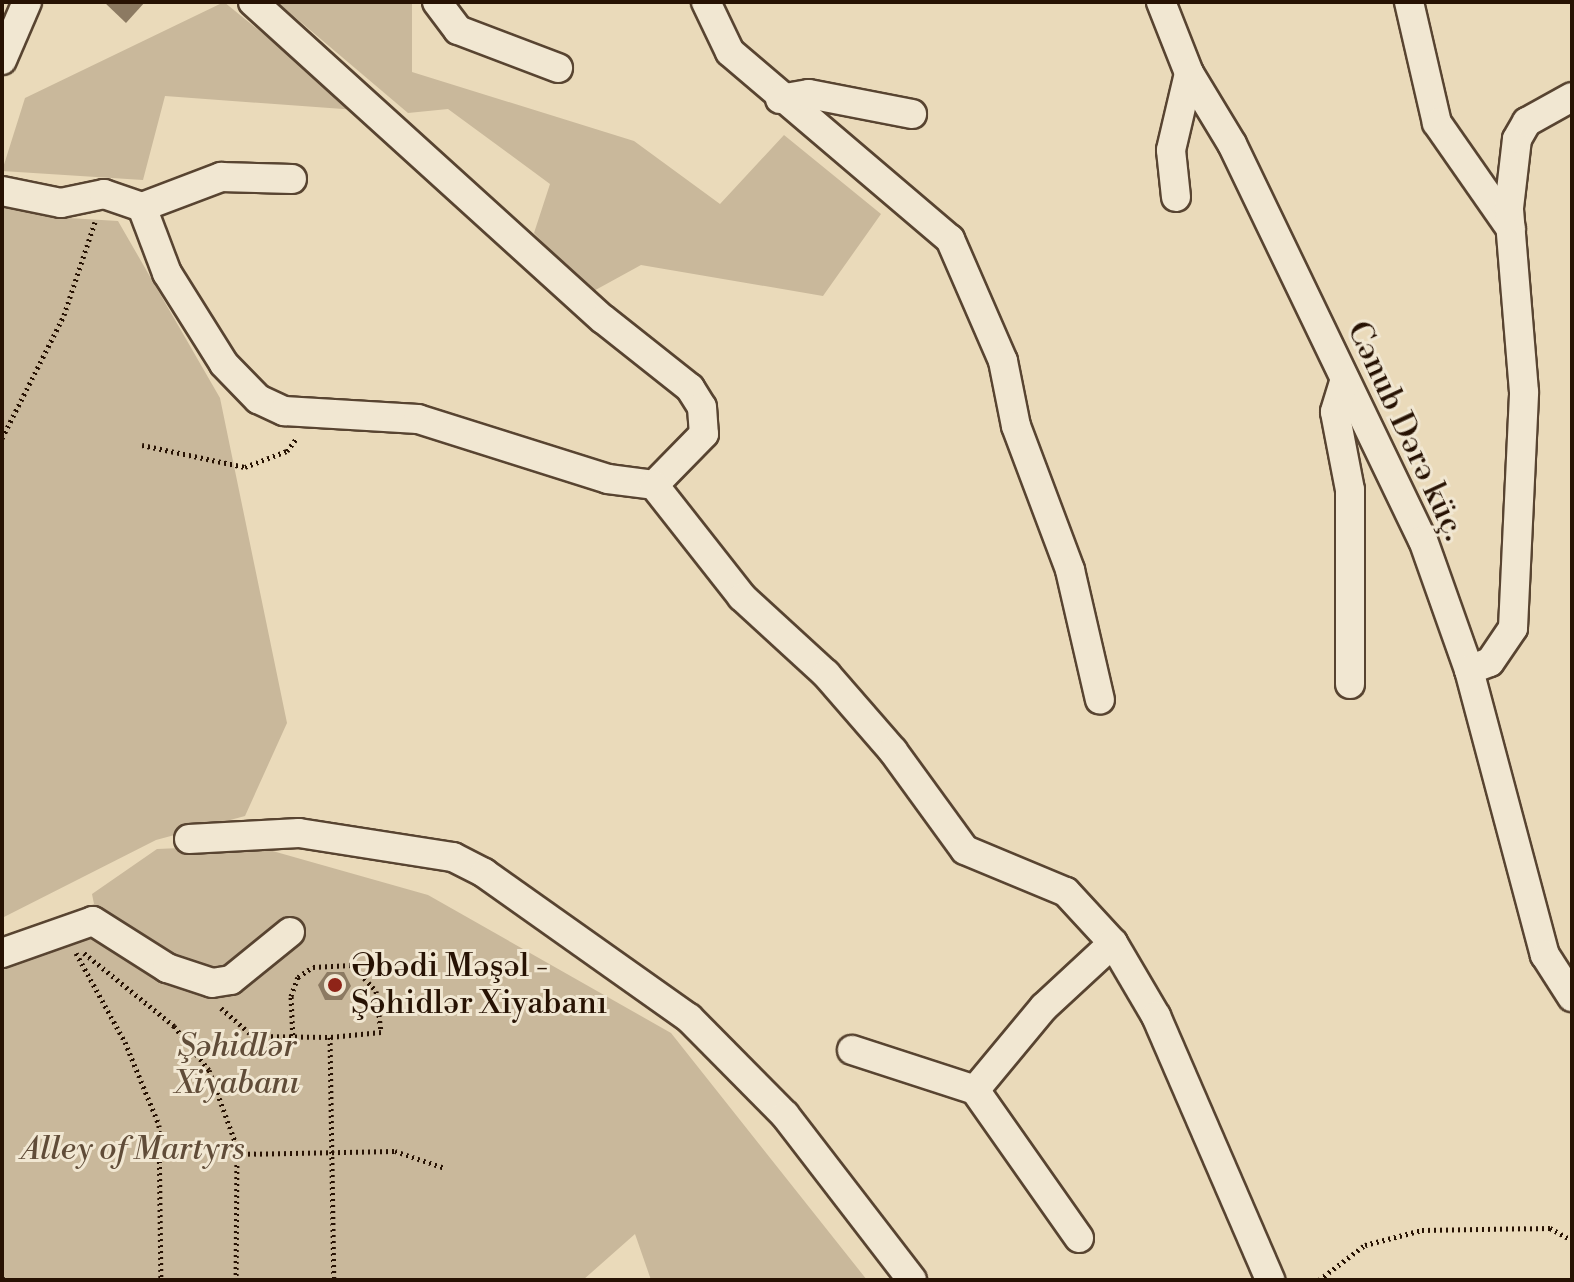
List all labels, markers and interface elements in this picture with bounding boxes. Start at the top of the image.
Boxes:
street label: Cənub Dərə küç. [1338,315,1474,547]
place label: Əbədi Məşəl - Şəhidlər Xiyabanı [351,948,607,1023]
marker: Əbədi Məşəl - Şəhidlər Xiyabanı [326,976,344,994]
park label: Şəhidlər Xiyabanı [175,1028,299,1103]
park label: Alley of Martyrs [21,1130,245,1168]

